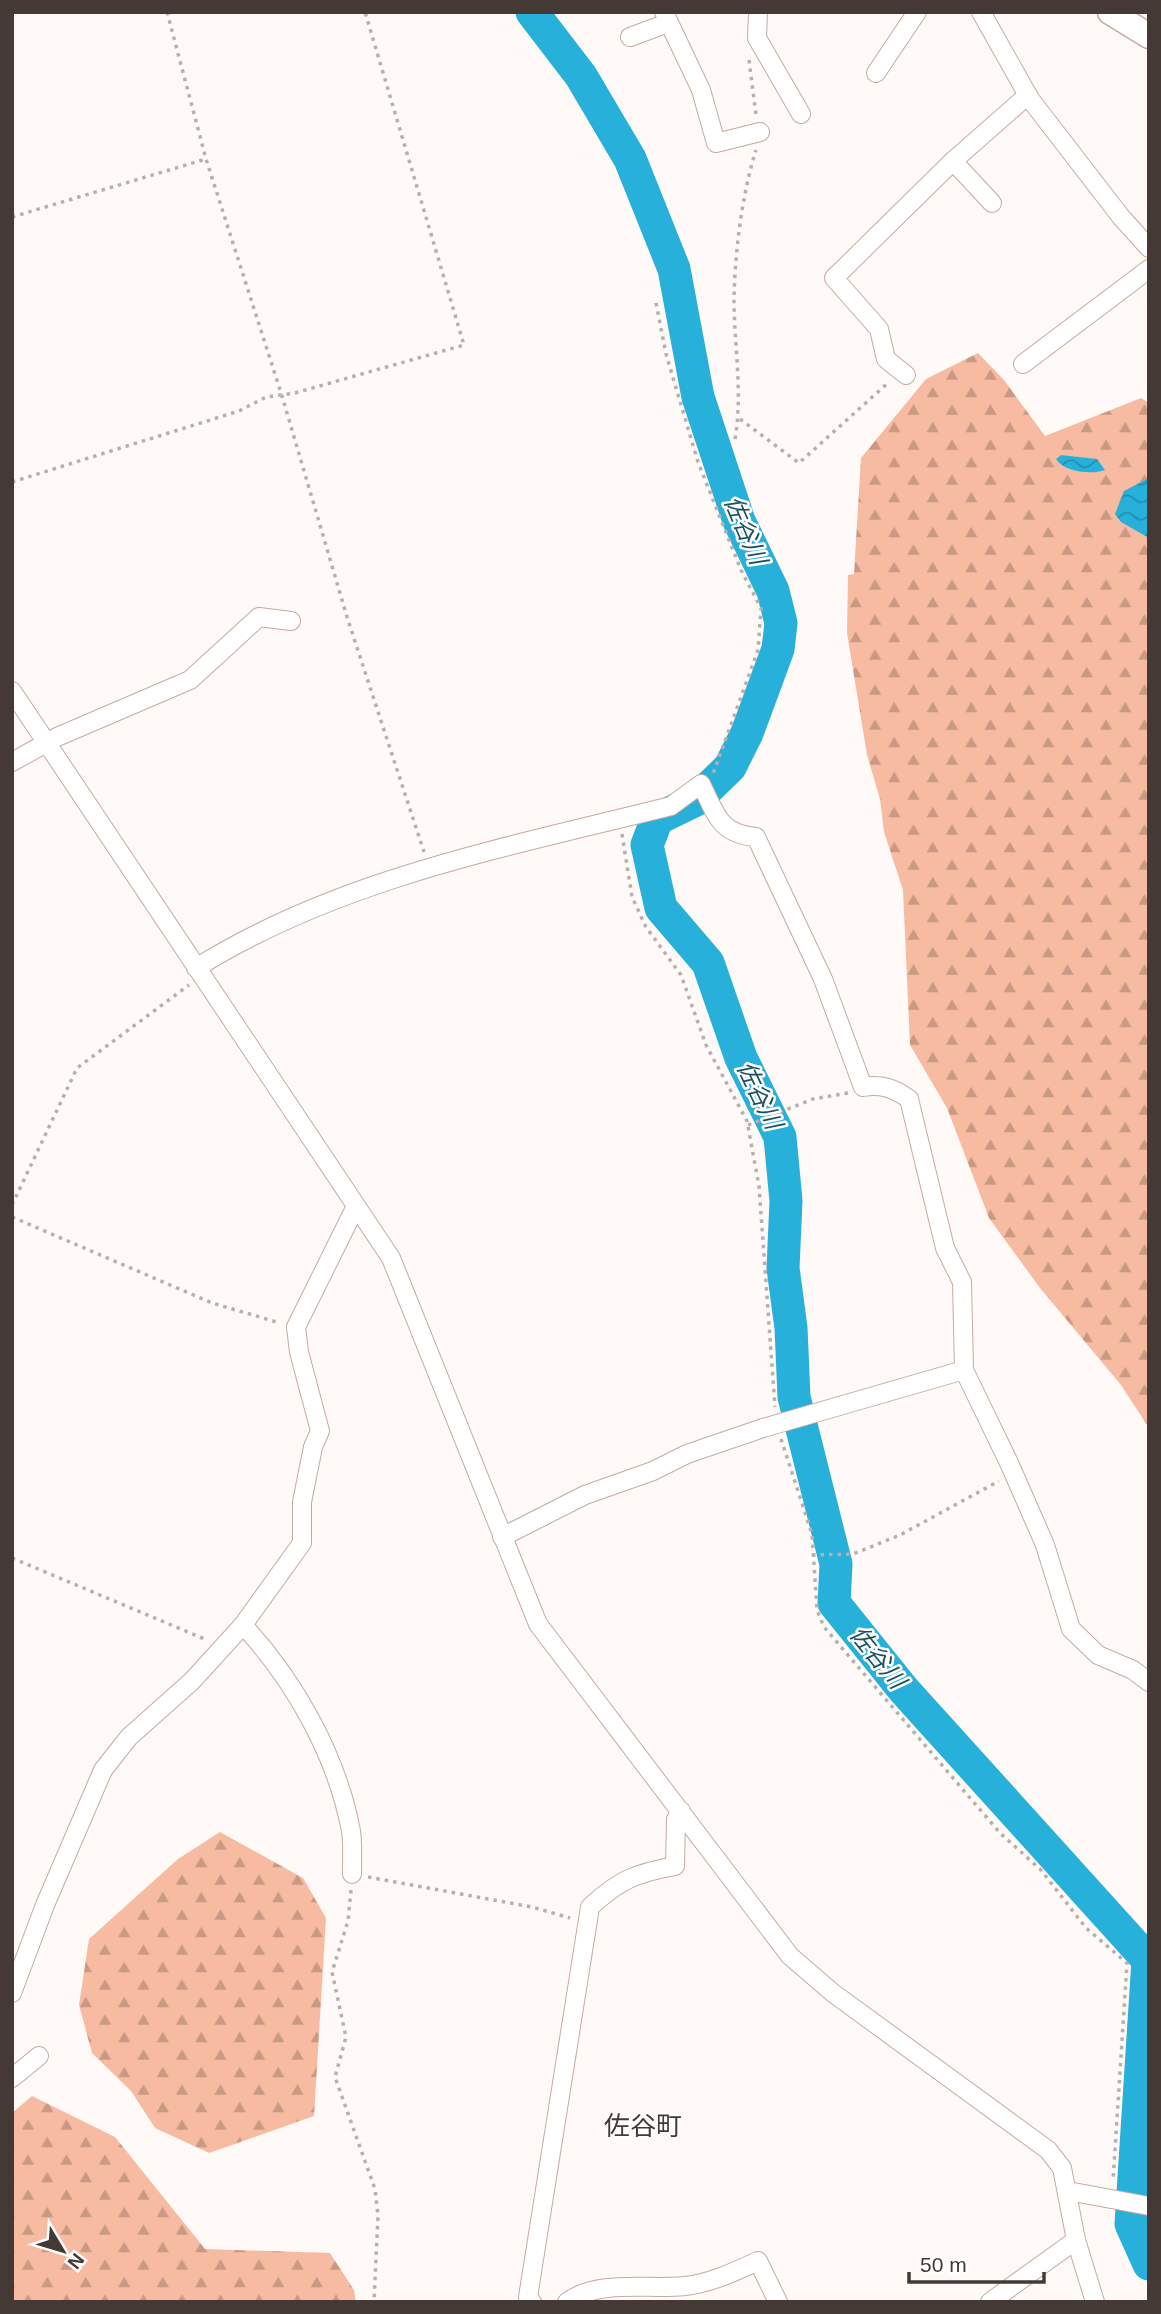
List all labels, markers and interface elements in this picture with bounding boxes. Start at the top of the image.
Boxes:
water label: 佐谷川 [720,492,774,571]
water label: 佐谷川 [732,1057,789,1136]
water label: 佐谷川 [845,1621,913,1696]
district label: 佐谷町 [604,2111,682,2141]
north arrow [28,2216,98,2286]
scale bar [909,2240,1044,2284]
text: N [64,2249,89,2273]
text: 50 m [920,2253,967,2276]

